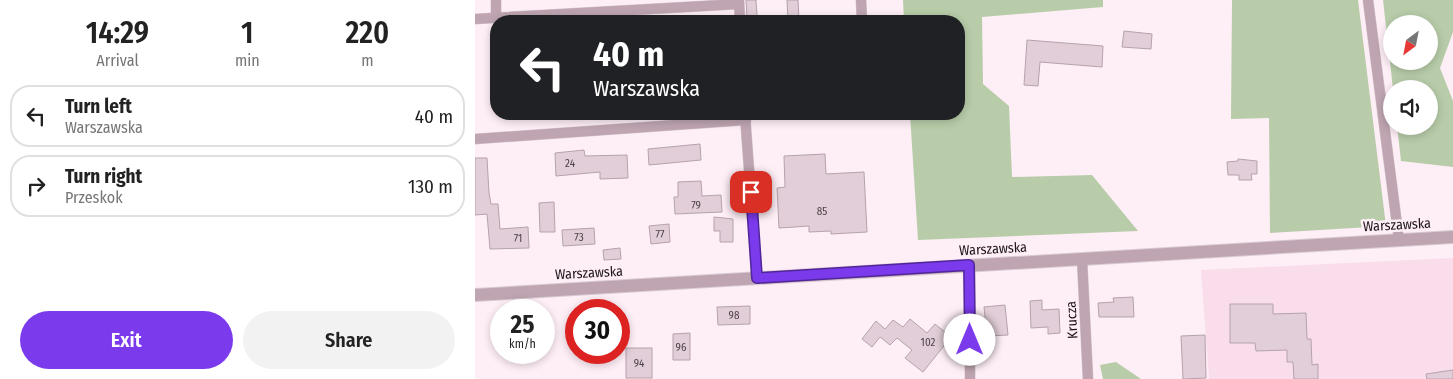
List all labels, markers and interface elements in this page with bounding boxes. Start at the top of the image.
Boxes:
text: 14:29 [86,15,149,51]
text: 1 [241,15,254,51]
text: 220 [345,15,389,51]
north arrow [1383,15,1437,70]
map controls [1383,15,1438,135]
text: 40 m [593,33,664,75]
icon: left [510,35,575,100]
text: Arrival [96,51,139,70]
text: min [235,51,260,70]
text: m [361,51,373,70]
text: Warszawska [593,75,700,102]
button: sound [1383,80,1438,135]
text: Turn left [65,95,132,118]
icon: left [22,102,50,130]
text: 40 m [415,105,453,128]
text: Warszawska [65,118,143,137]
house number: 24 [565,157,576,170]
text: Turn right [65,165,142,188]
pin [730,171,772,213]
icon: right [22,172,50,200]
text: 130 m [408,175,453,198]
icon: arrive [737,178,765,206]
text: Przeskok [65,188,123,207]
house number: 79 [691,199,701,212]
house number: 85 [817,205,827,218]
street label: Warszawska [1363,215,1432,235]
house number: 77 [656,228,665,241]
house number: 73 [574,231,584,244]
house number: 71 [514,232,522,245]
street label: Warszawska [959,239,1028,259]
street label: Warszawska [555,263,624,283]
speed limit sign: 30 [565,299,630,364]
street label: Krucza [1063,301,1081,339]
house number: 98 [729,309,740,322]
text: 25 [511,310,534,340]
button: Exit [20,311,233,369]
button: Share [243,311,455,369]
position arrow [943,313,995,365]
house number: 102 [921,336,936,349]
text: km/h [509,337,536,351]
house number: 96 [676,341,687,354]
house number: 94 [634,357,645,370]

